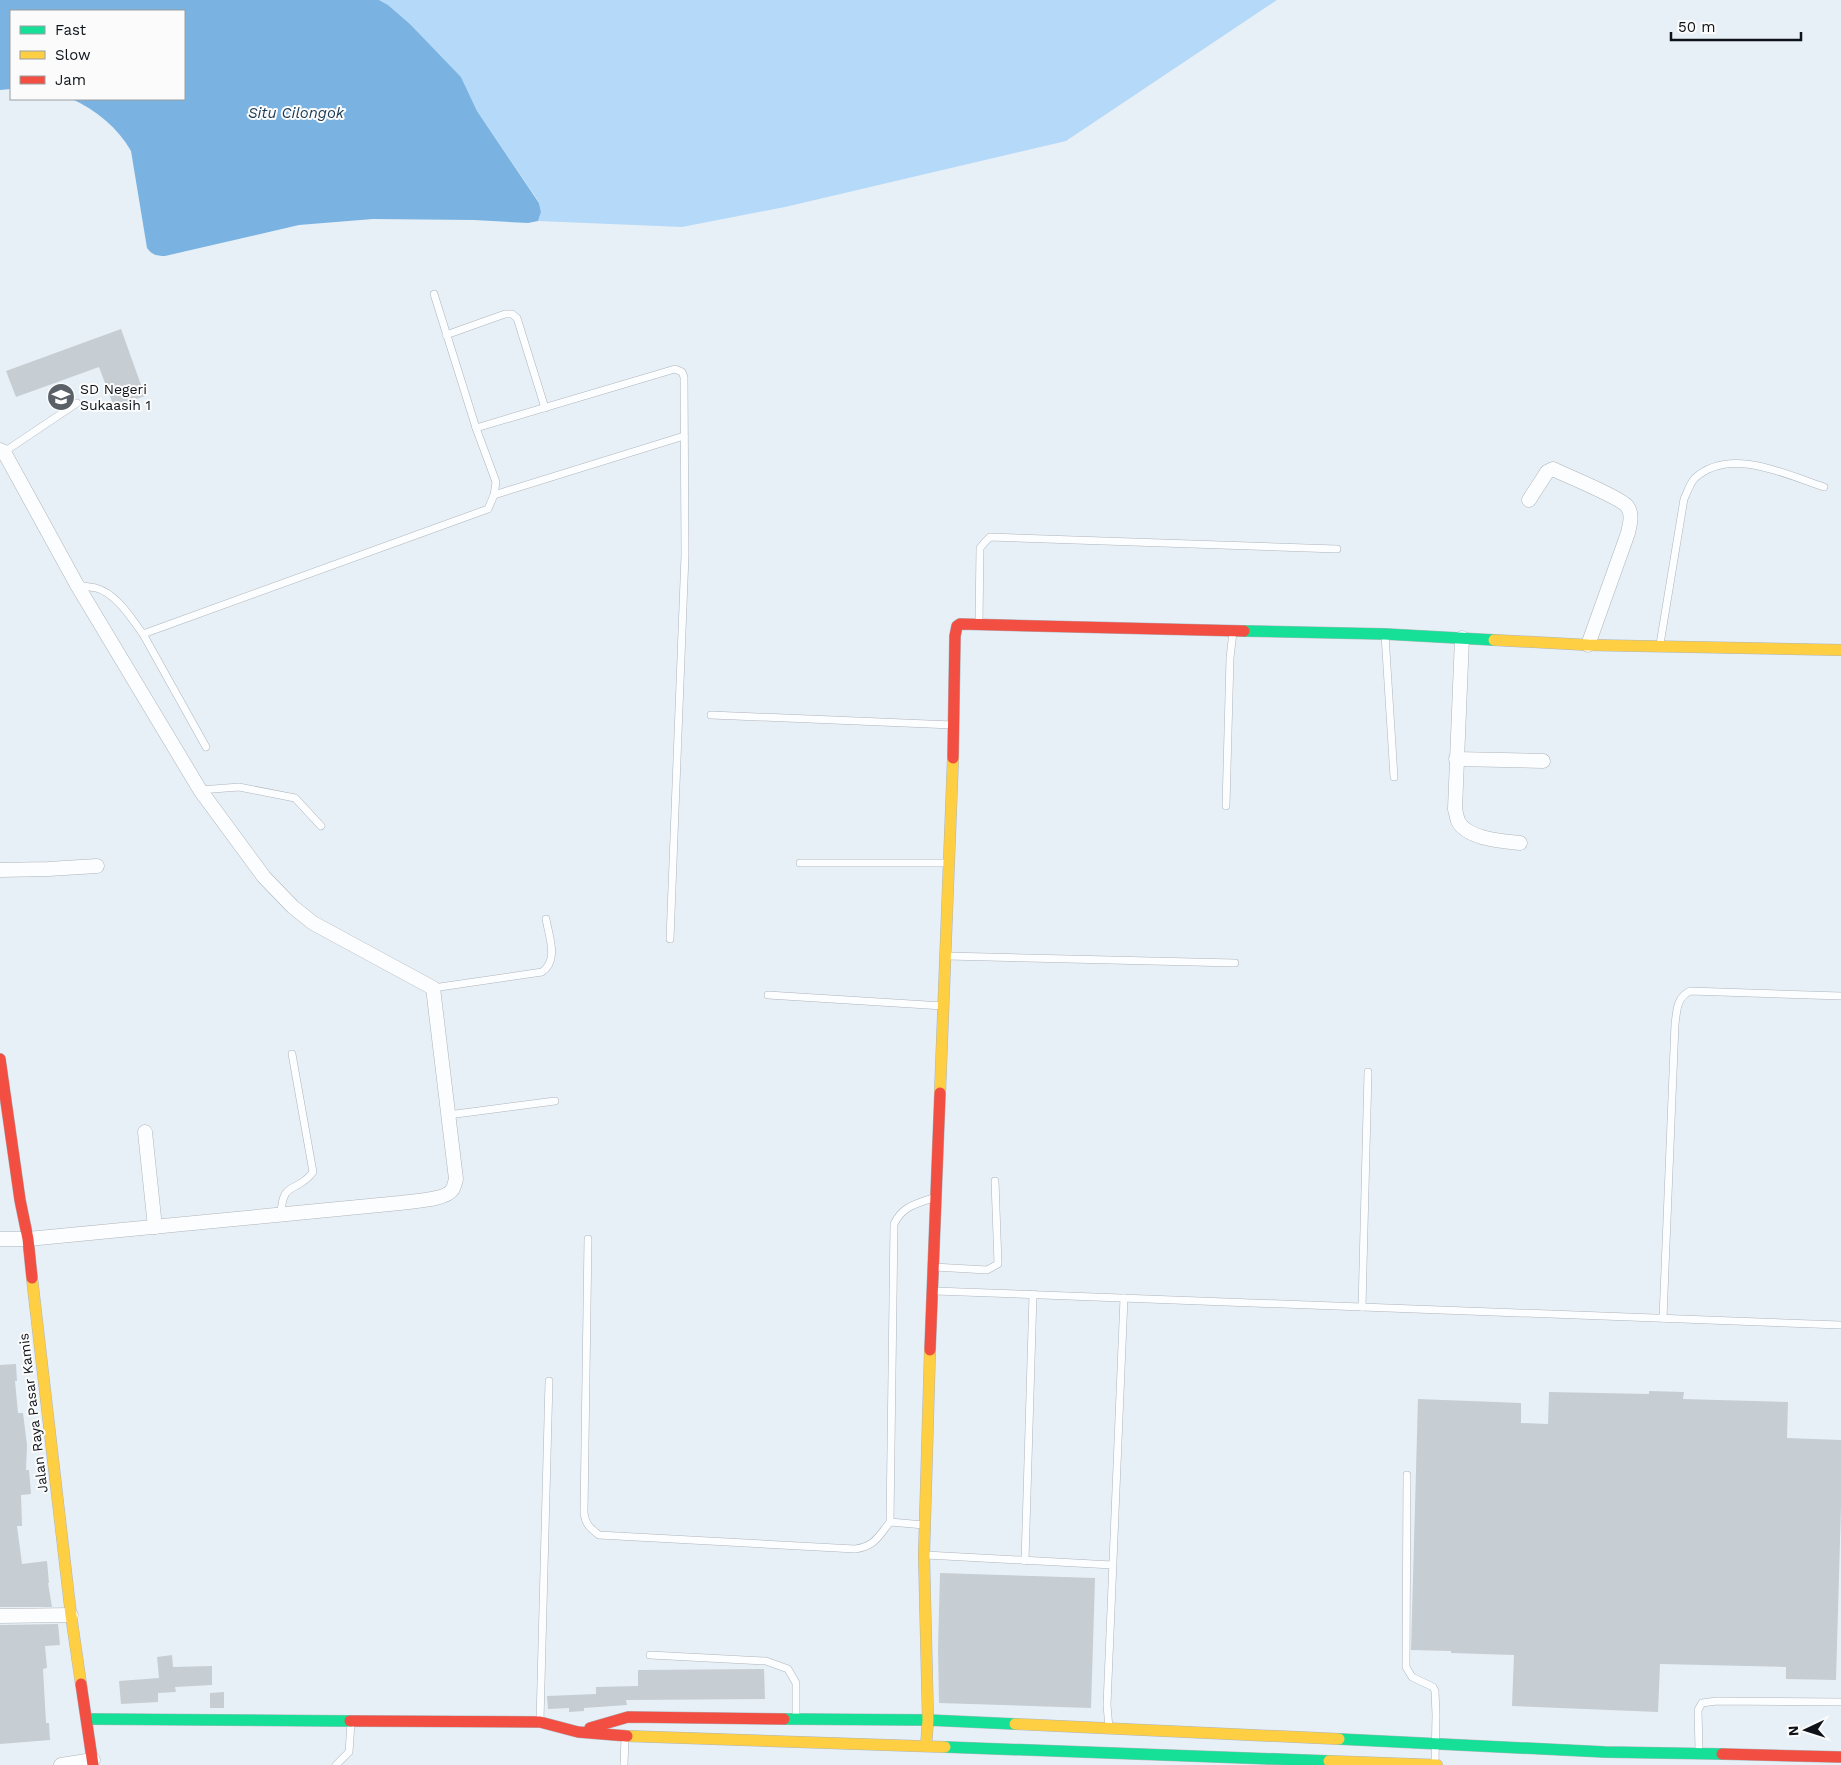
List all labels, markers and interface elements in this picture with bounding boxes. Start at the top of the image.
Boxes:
legend [10,10,185,100]
scale bar [1671,10,1801,42]
text: 50 m [1678,18,1715,36]
text: Fast [55,21,87,39]
text: Slow [55,46,91,64]
text: Jam [55,71,86,89]
water label: Situ Cilongok [248,104,345,122]
place label: SD Negeri Sukaasih 1 [80,381,151,413]
school or university icon: SD Negeri Sukaasih 1 [46,382,76,412]
street label: Jalan Raya Pasar Kamis [15,1332,51,1494]
north arrow [1781,1705,1831,1755]
text: N [1785,1725,1801,1737]

